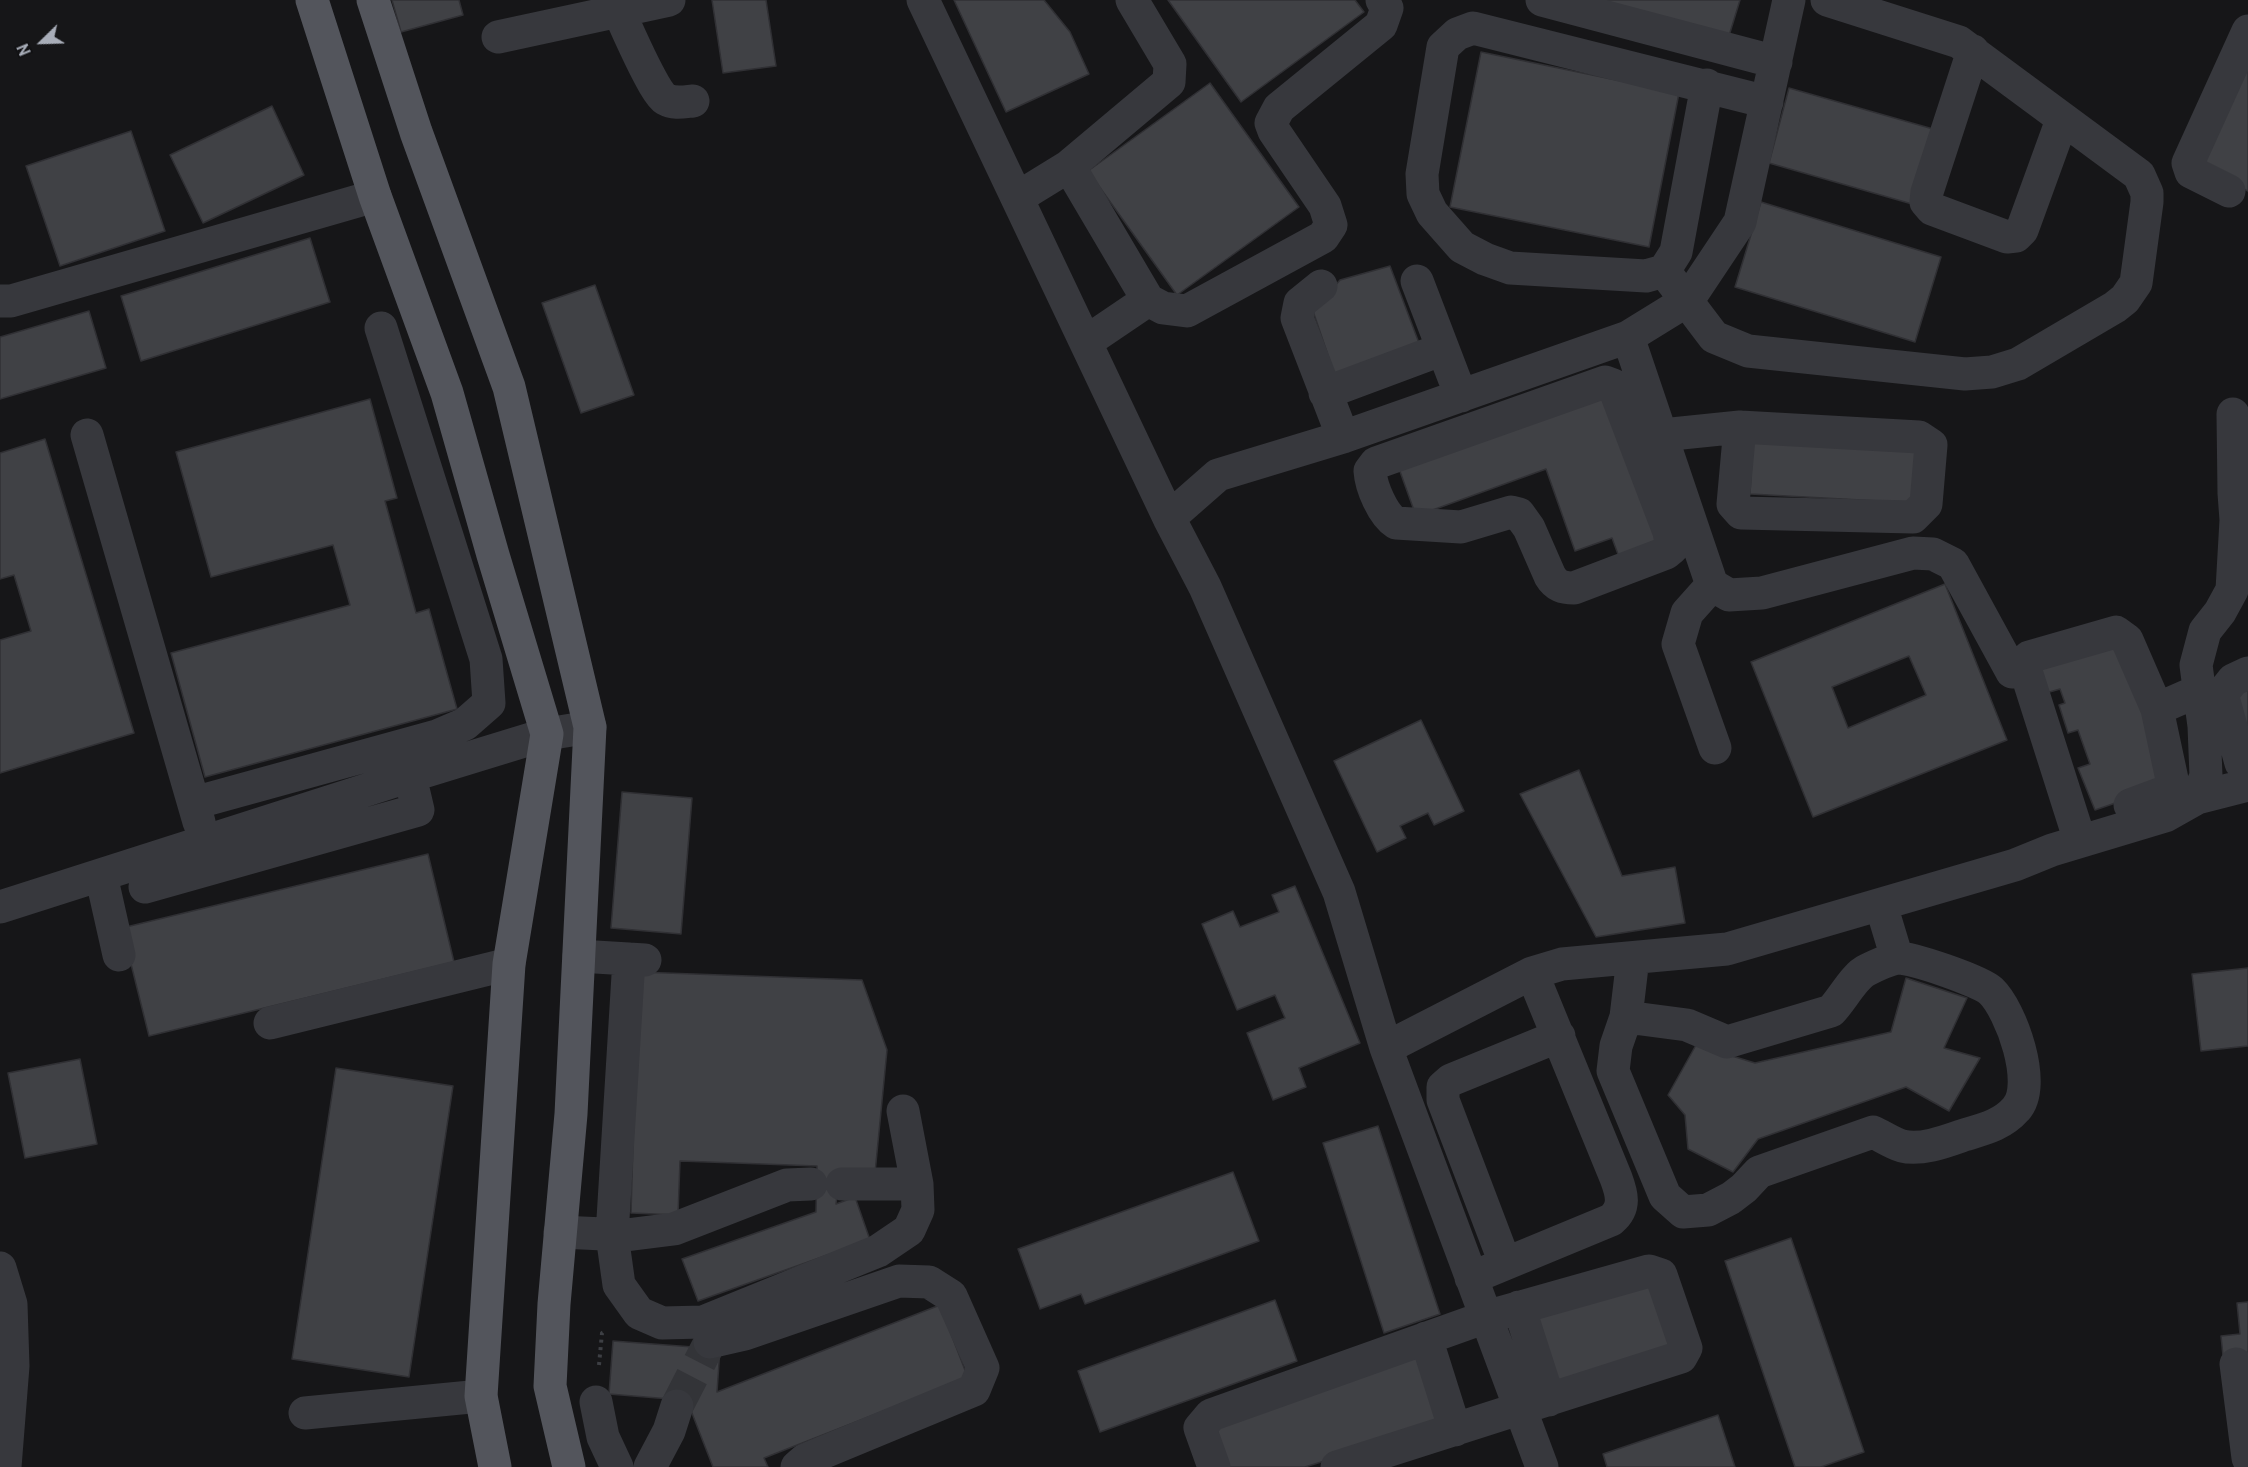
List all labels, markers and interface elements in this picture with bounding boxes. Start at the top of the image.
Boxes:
north arrow [12,12,72,72]
text: N [14,40,37,58]

